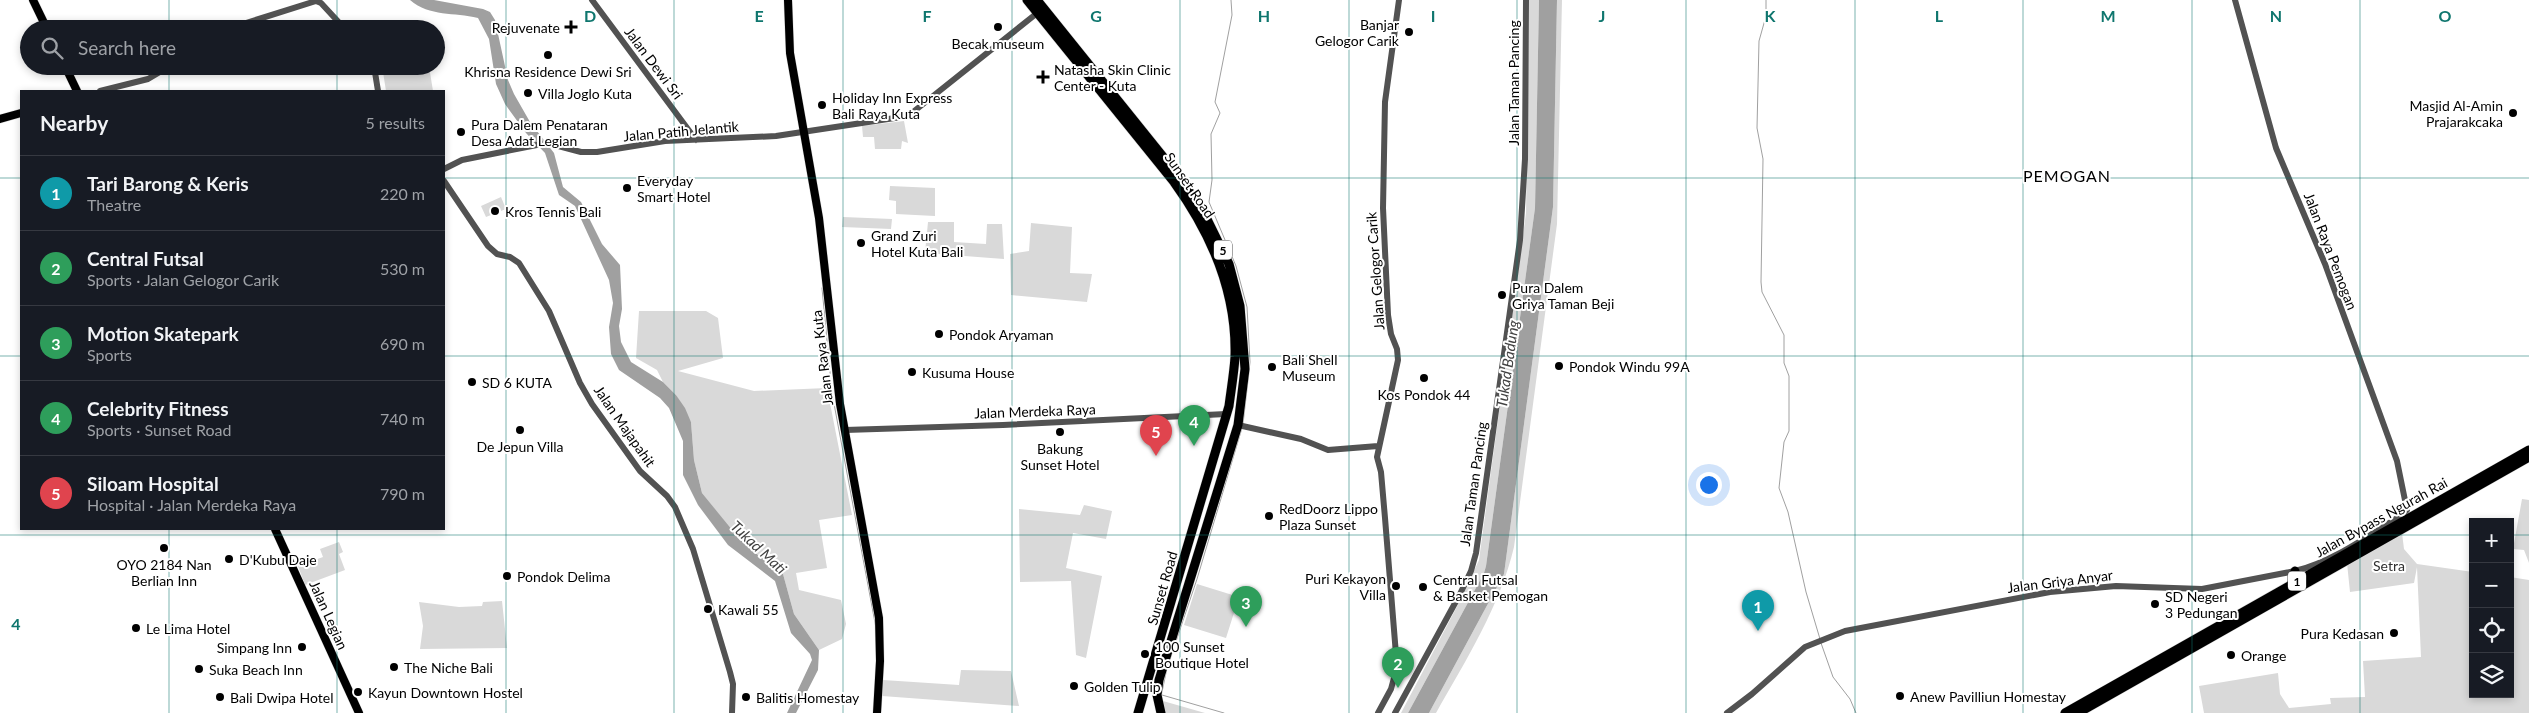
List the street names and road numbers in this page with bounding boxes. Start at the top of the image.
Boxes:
street label: Jalan Taman Pancing [1505,20,1522,146]
street label: Jalan Dewi Sri [621,24,687,102]
street label: Jalan Patih Jelantik [623,117,740,145]
street label: Sunset Road [1161,149,1219,221]
street label: Jalan Raya Pemogan [2301,190,2361,312]
street label: Jalan Gelogor Carik [1362,210,1388,331]
road number: 5 [1214,240,1232,260]
street label: Jalan Raya Kuta [808,309,836,407]
street label: Jalan Majapahit [591,382,659,470]
street label: Jalan Merdeka Raya [974,400,1096,422]
street label: Jalan Taman Pancing [1456,421,1490,547]
street label: Jalan Bypass Ngurah Rai [2312,474,2450,560]
street label: Sunset Road [1143,549,1181,627]
street label: Jalan Griya Anyar [2006,566,2114,596]
road number: 1 [2288,572,2306,590]
street label: Jalan Legian [306,578,352,652]

